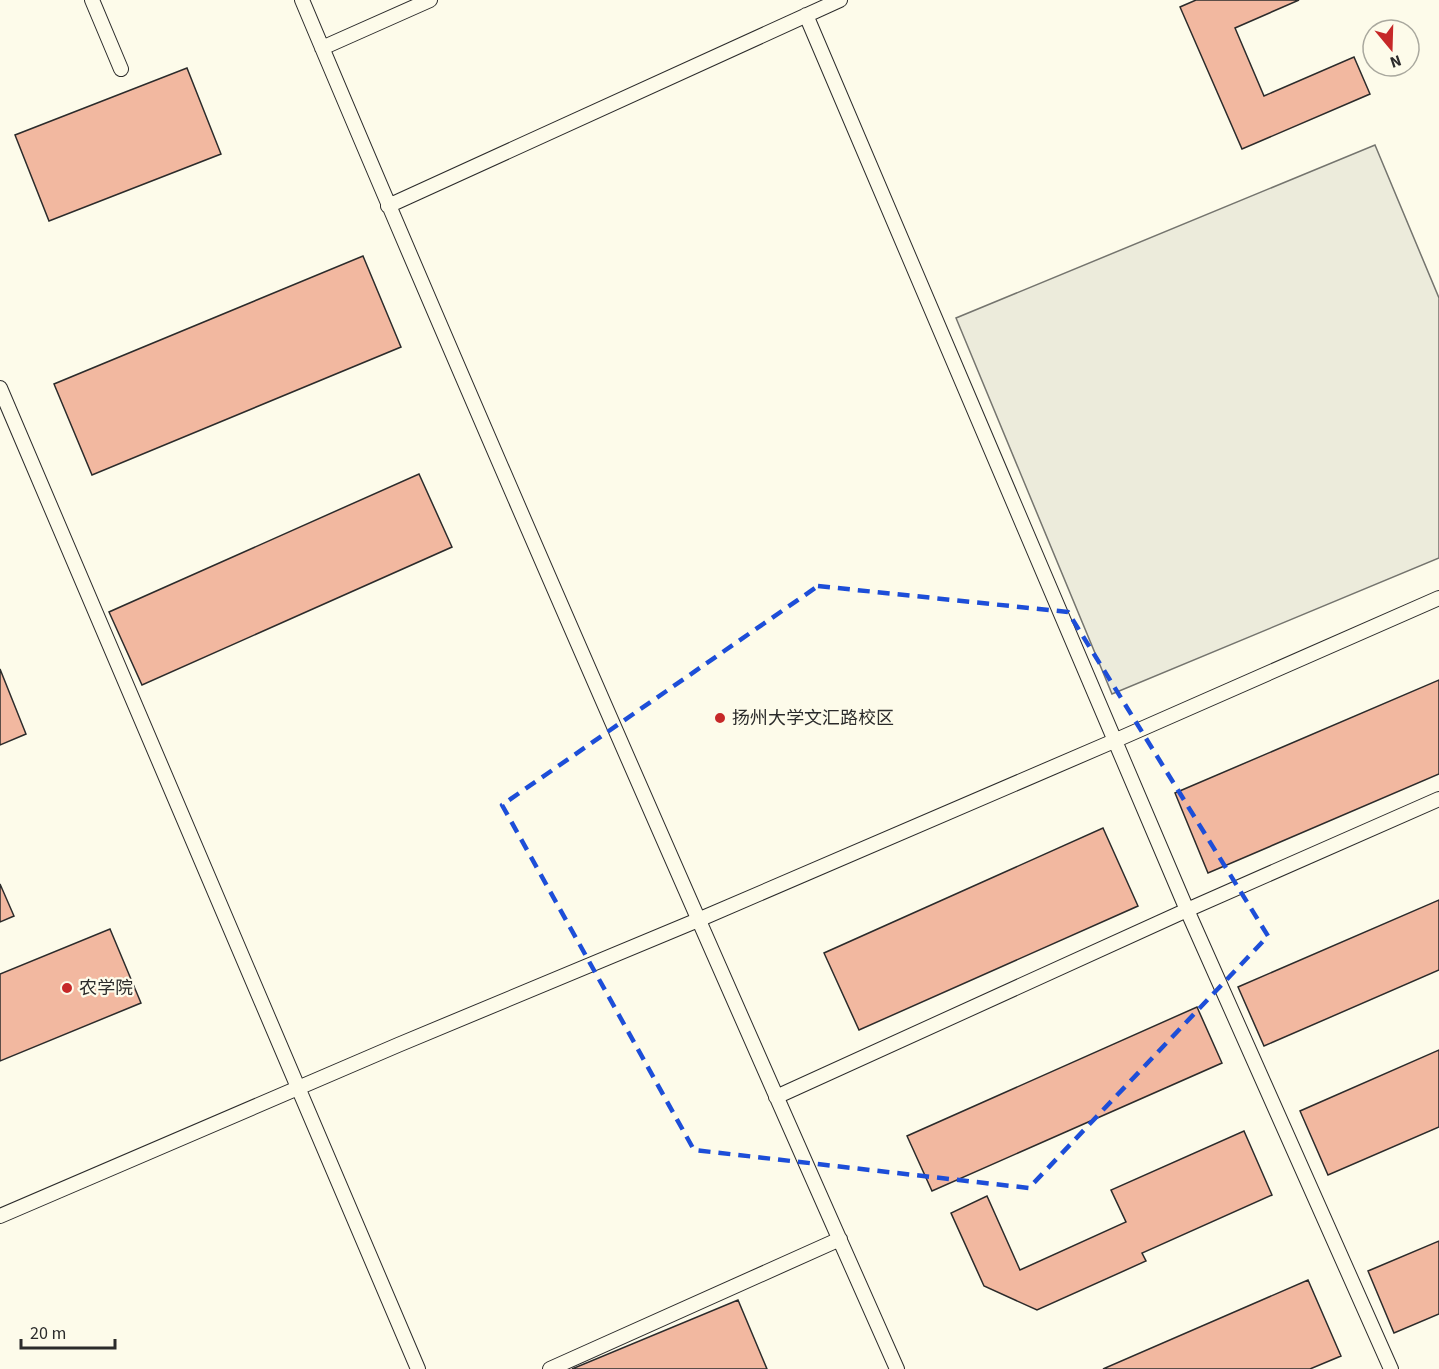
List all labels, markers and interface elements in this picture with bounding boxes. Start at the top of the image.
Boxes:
north arrow [1361,18,1421,78]
text: N [1387,49,1404,73]
place label: 扬州大学文汇路校区 [732,706,894,731]
marker: 扬州大学文汇路校区 [713,711,727,725]
place label: 农学院 [79,976,133,1001]
marker: 农学院 [60,981,74,995]
scale bar [21,1312,116,1350]
text: 20 m [30,1321,66,1346]

